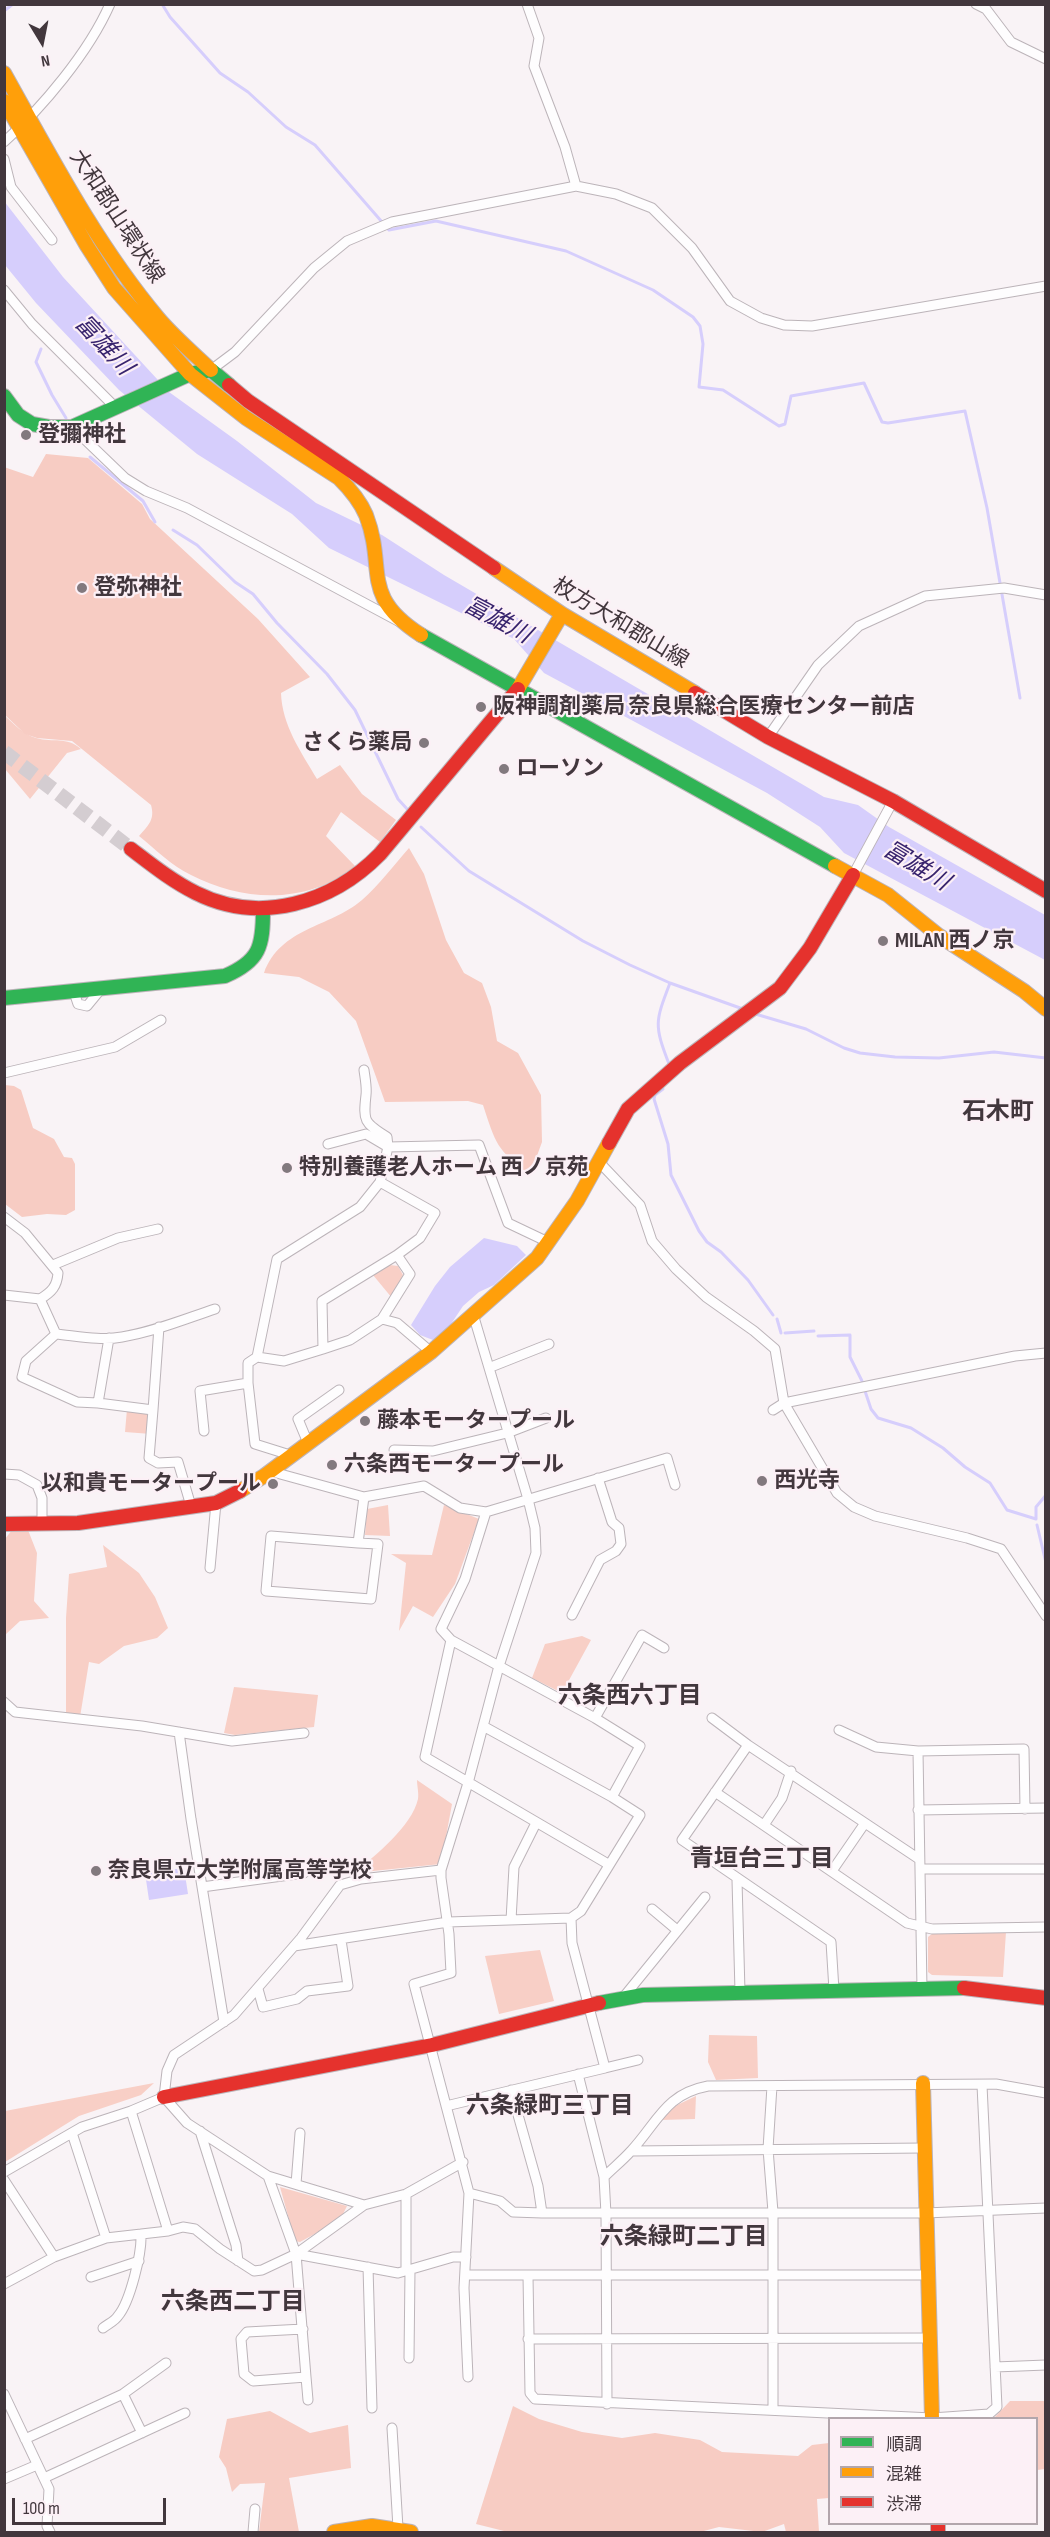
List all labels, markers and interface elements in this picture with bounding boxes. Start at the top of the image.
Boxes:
north arrow [12,12,72,72]
text: N [39,50,51,70]
street label: 大和郡山環状線 [63,145,169,289]
water label: 富雄川 [68,310,138,382]
place label: 登彌神社 [38,422,126,448]
marker: 登彌神社 [19,428,33,442]
street label: 枚方大和郡山線 [547,573,693,675]
place label: 登弥神社 [94,575,182,601]
marker: 登弥神社 [75,581,89,595]
water label: 富雄川 [458,591,536,651]
place label: 阪神調剤薬局 奈良県総合医療センター前店 [493,694,914,720]
marker: 阪神調剤薬局 奈良県総合医療センター前店 [474,700,488,714]
place label: さくら薬局 [302,730,412,756]
marker: さくら薬局 [417,736,431,750]
place label: ローソン [516,756,604,782]
marker: ローソン [497,762,511,776]
water label: 富雄川 [878,836,954,898]
place label: MILAN 西ノ京 [895,928,1014,954]
marker: MILAN 西ノ京 [876,934,890,948]
district label: 石木町 [962,1099,1034,1127]
place label: 特別養護老人ホーム 西ノ京苑 [299,1155,588,1181]
marker: 特別養護老人ホーム 西ノ京苑 [280,1161,294,1175]
place label: 藤本モータープール [377,1408,575,1434]
marker: 藤本モータープール [358,1414,372,1428]
place label: 六条西モータープール [344,1452,564,1478]
marker: 六条西モータープール [325,1458,339,1472]
place label: 西光寺 [774,1468,840,1494]
place label: 以和貴モータープール [41,1471,261,1497]
marker: 西光寺 [755,1474,769,1488]
marker: 以和貴モータープール [266,1477,280,1491]
district label: 六条西六丁目 [558,1683,702,1711]
district label: 青垣台三丁目 [690,1846,834,1874]
place label: 奈良県立大学附属高等学校 [108,1858,372,1884]
marker: 奈良県立大学附属高等学校 [89,1864,103,1878]
district label: 六条緑町三丁目 [466,2093,634,2121]
district label: 六条緑町二丁目 [600,2224,768,2252]
district label: 六条西二丁目 [161,2289,305,2317]
legend [828,2417,1038,2525]
text: 順調 [886,2434,922,2455]
text: 混雑 [886,2464,922,2485]
scale bar [15,2486,170,2524]
text: 渋滞 [886,2494,922,2515]
text: 100 m [23,2498,60,2519]

